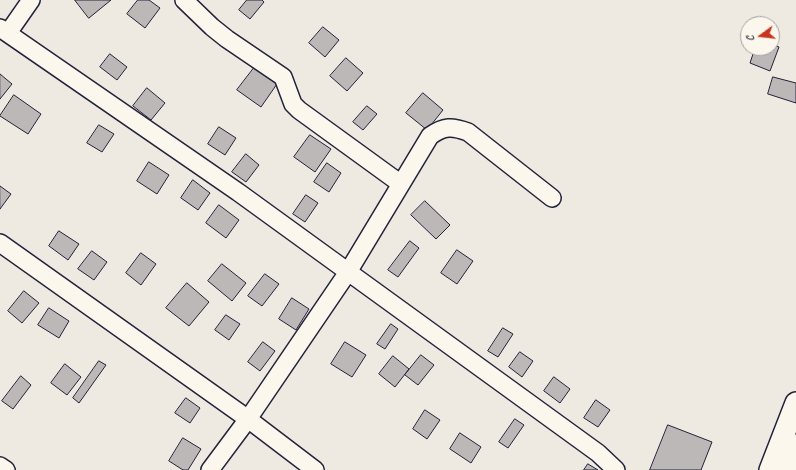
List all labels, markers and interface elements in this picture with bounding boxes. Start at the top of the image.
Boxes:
north arrow [740,16,780,56]
text: С [742,34,757,43]

